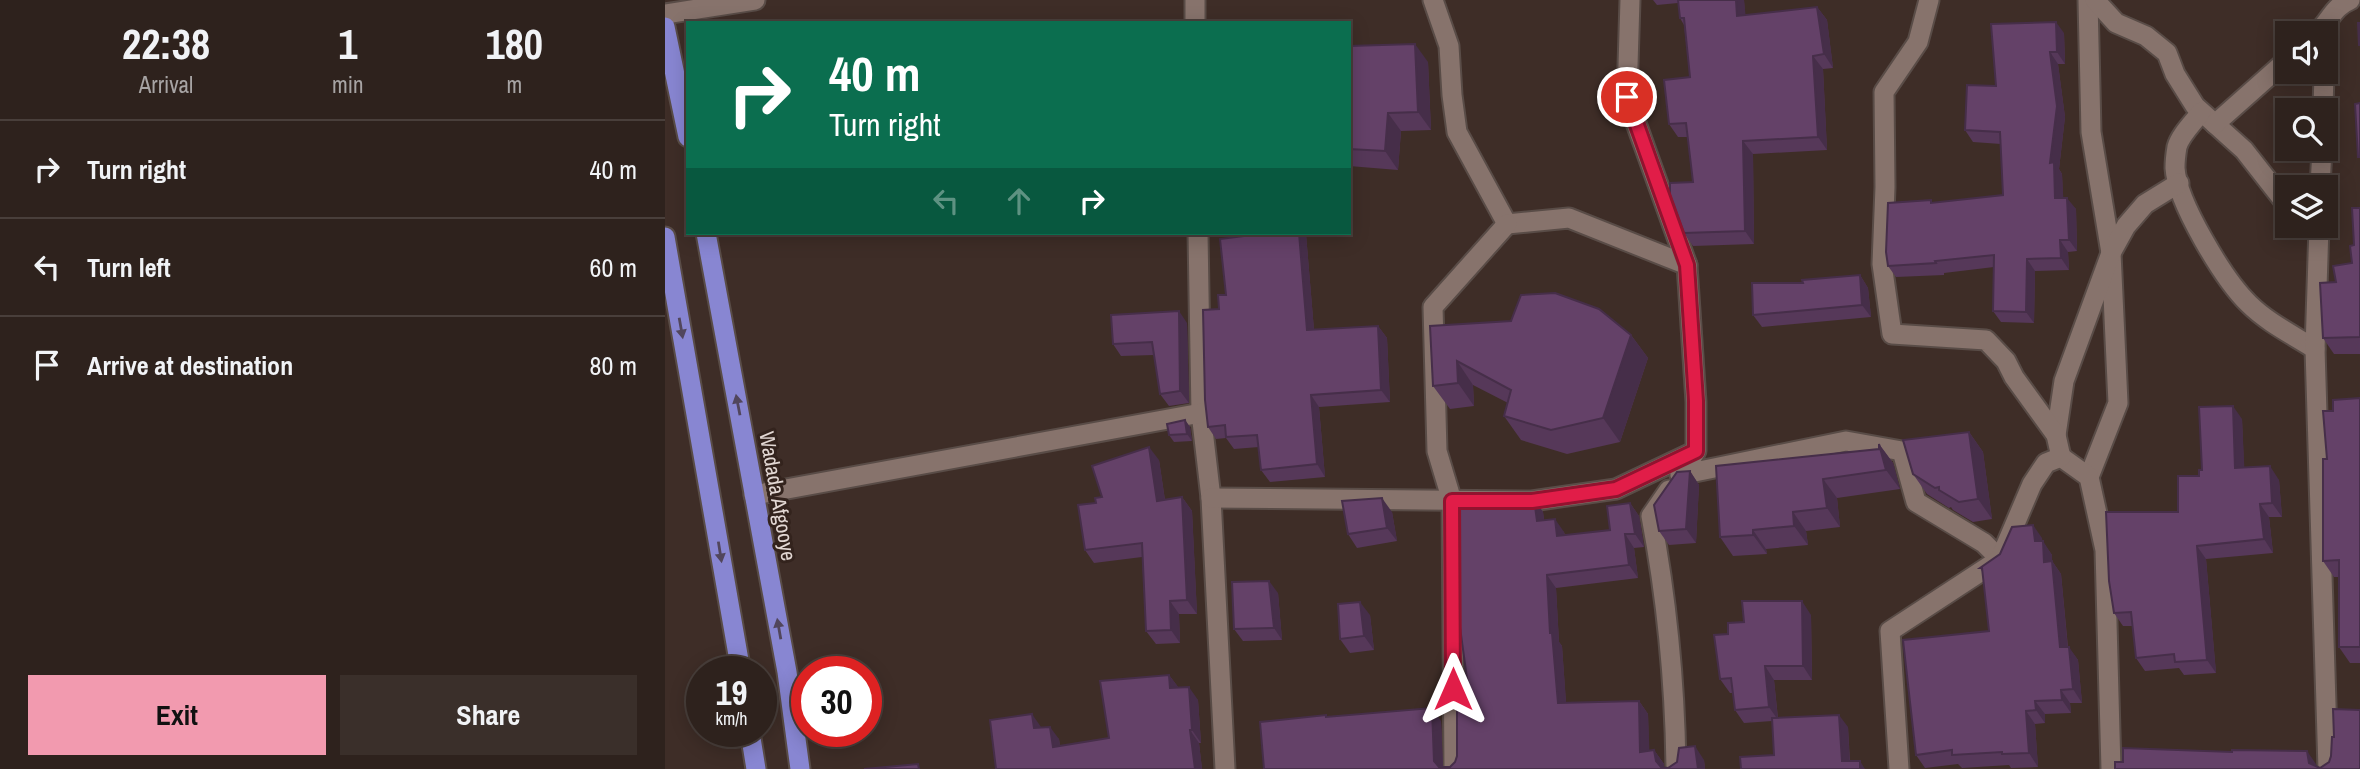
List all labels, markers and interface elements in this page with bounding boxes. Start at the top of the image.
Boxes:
text: 22:38 [122,16,210,72]
text: 1 [338,16,357,72]
text: 180 [486,16,543,72]
map controls [2275,21,2338,238]
button: sound [2275,21,2338,84]
text: 40 m [829,40,921,106]
icon: right [714,49,805,140]
pin [1597,67,1657,127]
text: Arrival [139,69,193,100]
text: min [332,69,364,100]
text: m [506,69,522,100]
icon: arrive [1608,78,1646,116]
button: search [2275,98,2338,161]
text: Turn right [829,103,941,146]
icon: right [28,150,66,188]
text: Turn right [87,152,186,187]
text: 40 m [590,152,637,187]
button: layers [2275,175,2338,238]
icon: left [927,182,965,220]
icon: ahead [1000,182,1038,220]
icon: right [1073,182,1111,220]
icon: left [28,248,66,286]
text: Turn left [87,250,171,285]
text: 60 m [590,250,637,285]
one-way arrow [676,317,687,339]
icon: arrive [28,346,66,384]
text: Arrive at destination [87,348,293,383]
text: 80 m [590,348,637,383]
one-way arrow [732,394,743,416]
street label: Wadada Afgooye [752,429,804,563]
one-way arrow [715,541,726,563]
one-way arrow [773,618,784,640]
position arrow [1416,652,1490,726]
speed limit sign: 30 [791,656,882,747]
text: 19 [716,669,747,716]
button: Exit [28,675,326,755]
button: Share [340,675,637,755]
text: km/h [716,706,748,731]

